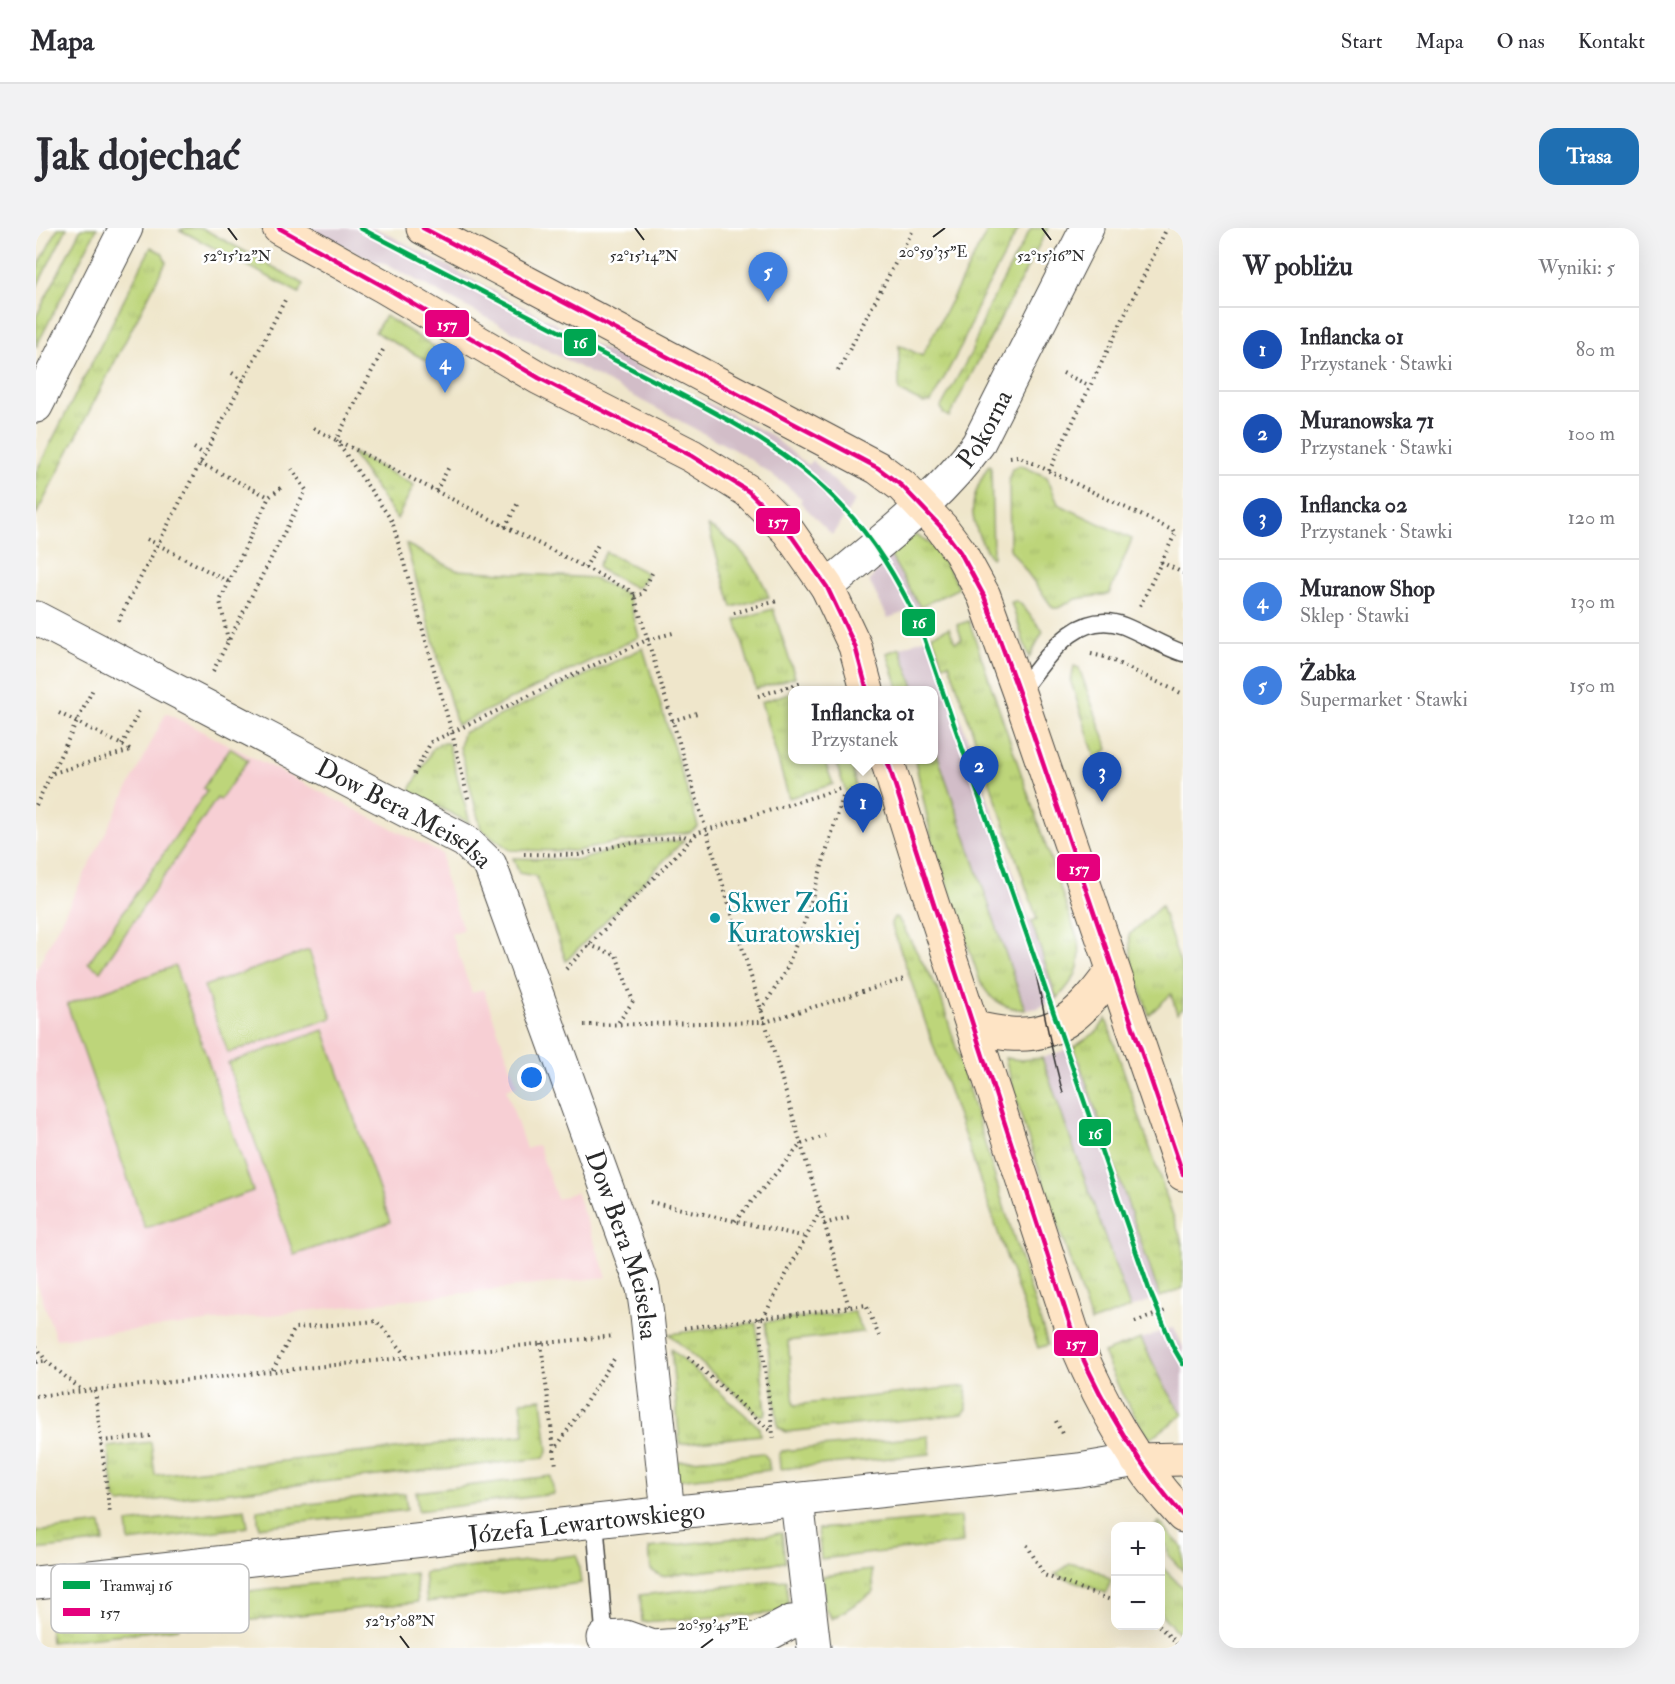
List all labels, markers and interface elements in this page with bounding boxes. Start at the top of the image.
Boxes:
text: Mapa [30,24,94,59]
text: Start [1341,28,1383,55]
text: Mapa [1416,28,1464,55]
text: O nas [1497,28,1545,55]
text: Kontakt [1578,28,1645,55]
button: Trasa [1539,128,1639,185]
text: Jak dojechać [36,130,240,182]
text: 20°59'35"E [899,243,967,262]
text: 52°15'12"N [203,247,272,266]
text: 52°15'14"N [610,247,679,266]
text: 52°15'16"N [1017,247,1086,266]
text: W pobliżu [1243,251,1353,283]
pin: 5 [748,253,788,302]
text: Wyniki: 5 [1538,255,1615,280]
line badge: 157 [424,309,470,338]
text: 157 [437,315,458,335]
text: Inflancka 01 [1300,323,1404,351]
line badge: 16 [563,328,597,357]
text: 16 [573,333,589,353]
text: 1 [1259,337,1266,362]
text: 80 m [1576,337,1615,362]
pin: 4 [426,344,464,393]
text: Przystanek · Stawki [1300,351,1452,376]
street label: Pokorna [950,384,1020,475]
text: Muranowska 71 [1300,407,1434,435]
text: 2 [1257,421,1268,446]
text: 100 m [1568,421,1615,446]
text: Przystanek · Stawki [1300,435,1452,460]
text: Inflancka 02 [1300,491,1407,519]
text: 3 [1259,505,1266,530]
text: 120 m [1568,505,1615,530]
line badge: 157 [755,507,801,535]
text: 157 [768,512,789,532]
text: Przystanek · Stawki [1300,519,1452,544]
text: Muranow Shop [1300,575,1435,603]
text: 4 [1257,589,1268,614]
text: 130 m [1570,589,1615,614]
text: Sklep · Stawki [1300,603,1409,628]
line badge: 16 [901,608,936,637]
text: 16 [912,613,928,633]
text: Żabka [1300,659,1356,687]
text: 5 [1258,673,1267,698]
text: 150 m [1569,673,1615,698]
popup [788,686,938,764]
text: Supermarket · Stawki [1300,687,1468,712]
text: Inflancka 01 [811,699,915,727]
text: Przystanek [811,727,898,752]
pin: 2 [960,746,998,796]
street label: Dow Bera Meiselsa [311,751,499,876]
pin: 3 [1082,752,1122,802]
pin: 1 [844,784,882,833]
line badge: 157 [1056,853,1101,882]
text: 157 [1069,859,1090,879]
place label: Skwer Zofii Kuratowskiej [727,888,860,950]
marker: Skwer Zofii Kuratowskiej [708,911,722,925]
your location [517,1063,546,1092]
line badge: 16 [1078,1118,1112,1147]
text: 16 [1088,1124,1104,1144]
street label: Dow Bera Meiselsa [577,1146,665,1341]
line badge: 157 [1053,1329,1099,1357]
text: 157 [1066,1334,1087,1354]
street label: Józefa Lewartowskiego [466,1494,707,1552]
map controls [1111,1522,1165,1630]
button: + [1111,1522,1165,1576]
legend [51,1564,249,1633]
text: Tramwaj 16 [100,1576,173,1596]
button: − [1111,1576,1165,1630]
text: 157 [100,1603,121,1623]
text: 52°15'08"N [365,1612,436,1631]
text: 20°59'45"E [678,1616,749,1635]

